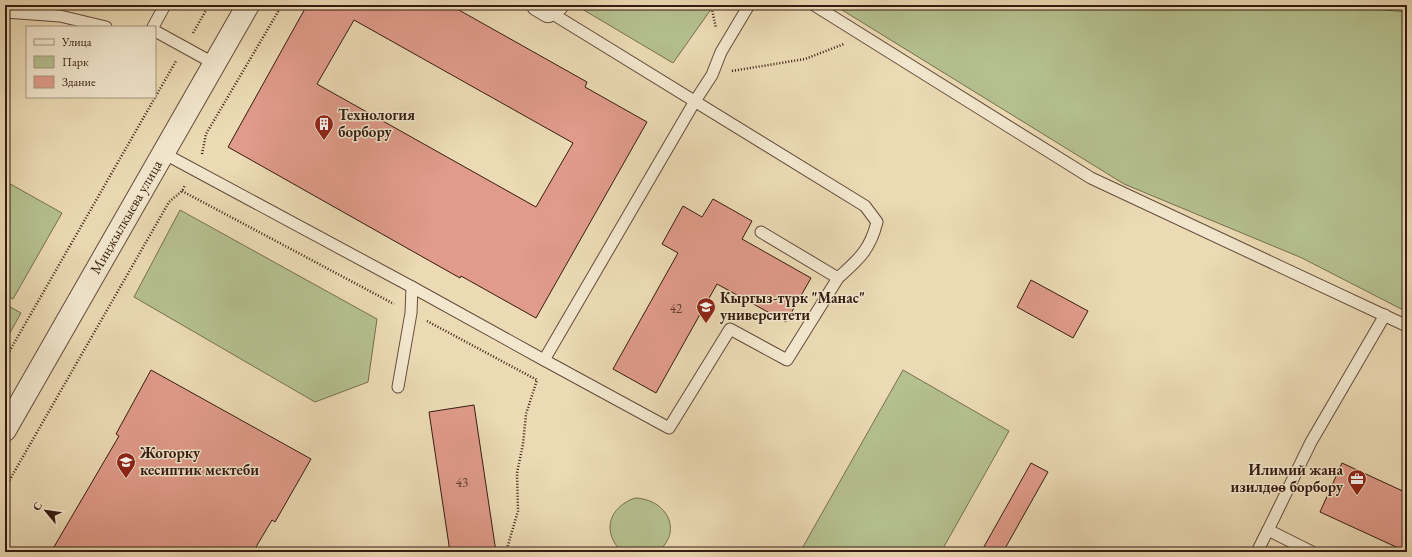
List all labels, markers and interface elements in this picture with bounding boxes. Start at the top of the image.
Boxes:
legend [26,26,156,98]
text: Улица [61,34,92,50]
text: Парк [62,54,89,70]
text: Здание [62,74,96,90]
place label: Технология борбору [338,105,415,141]
building icon: Технология борбору [313,113,335,141]
street label: Миңжылкыева улица [85,156,166,277]
place label: Кыргыз-түрк "Манас" университети [720,288,865,324]
school or university icon: Кыргыз-түрк "Манас" университети [695,296,717,324]
house number: 42 [670,300,683,317]
place label: Жогорку кесиптик мектеби [139,443,259,479]
school or university icon: Жогорку кесиптик мектеби [115,451,137,479]
place label: Илимий жана изилдөө борбору [1231,460,1344,496]
office icon: Илимий жана изилдөө борбору [1346,468,1368,496]
house number: 43 [456,474,468,491]
north arrow [26,491,66,531]
text: С [29,499,45,513]

